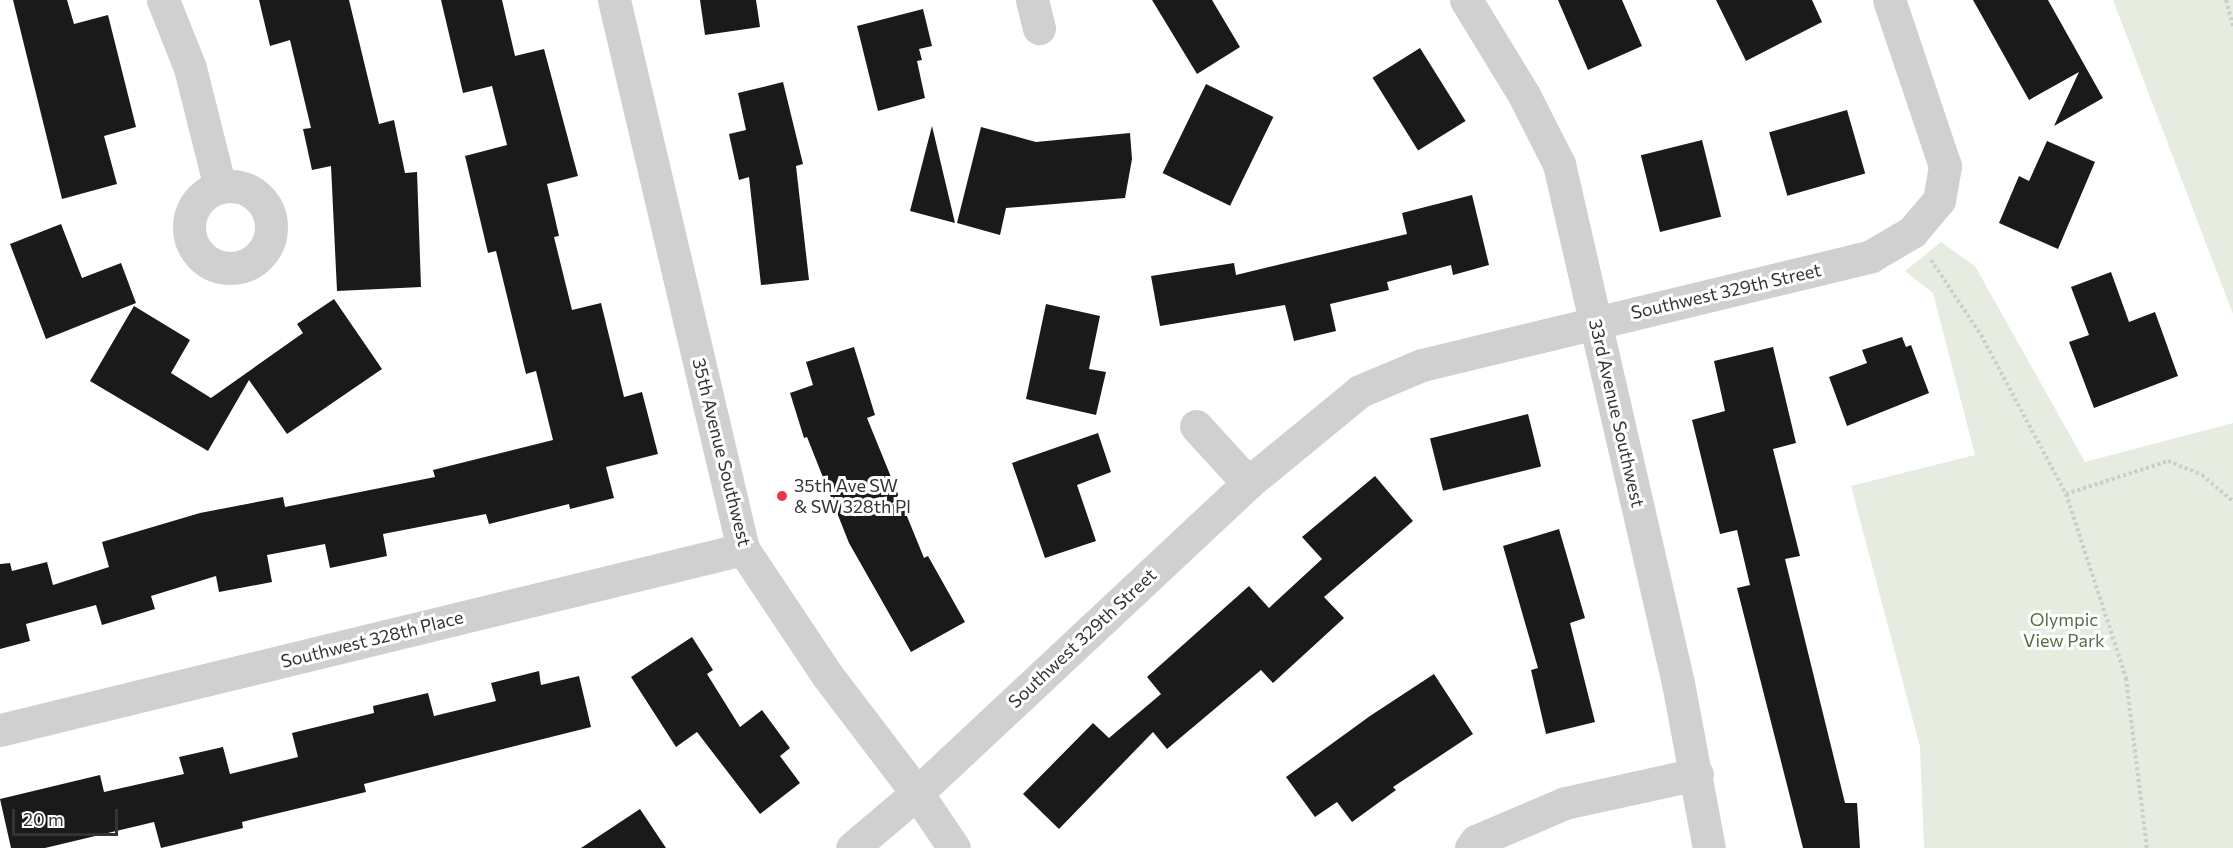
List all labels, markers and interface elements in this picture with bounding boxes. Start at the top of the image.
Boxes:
street label: Southwest 329th Street [1629,259,1823,323]
street label: 33rd Avenue Southwest [1585,317,1649,509]
street label: 35th Avenue Southwest [688,356,756,548]
place label: 35th Ave SW & SW 328th Pl [794,475,911,518]
marker: 35th Ave SW & SW 328th Pl [775,489,789,503]
street label: Southwest 329th Street [1004,564,1160,712]
street label: Southwest 328th Place [279,606,465,672]
park label: Olympic View Park [2023,609,2105,652]
scale bar [15,797,122,835]
text: 20 m [23,808,64,830]

